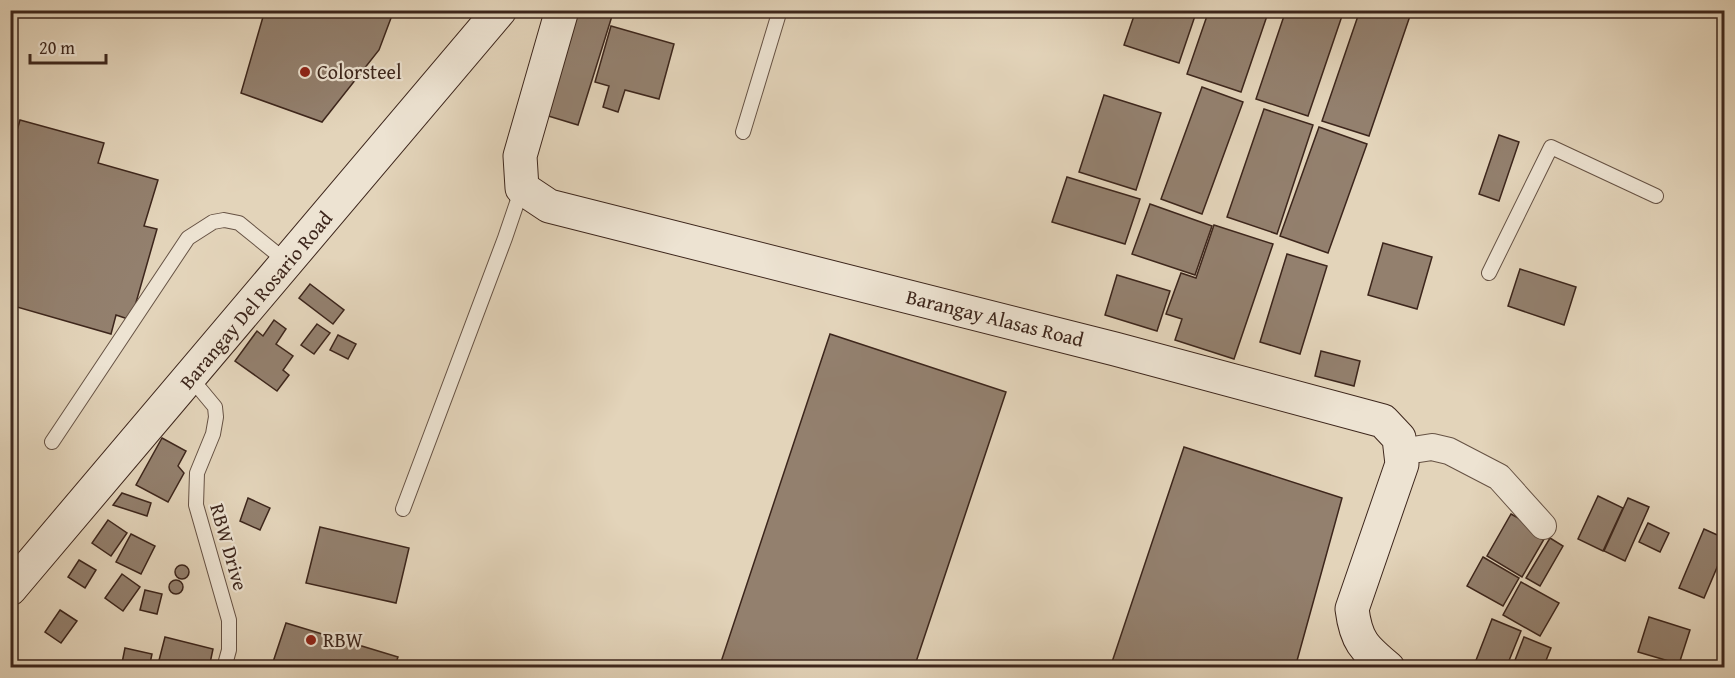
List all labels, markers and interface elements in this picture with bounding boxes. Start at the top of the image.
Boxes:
scale bar [30,27,106,65]
text: 20 m [39,34,75,61]
place label: Colorsteel [317,57,402,86]
marker: Colorsteel [298,65,312,79]
street label: Barangay Del Rosario Road [172,204,339,395]
street label: Barangay Alasas Road [903,281,1087,354]
street label: RBW Drive [203,500,256,594]
place label: RBW [323,625,363,654]
marker: RBW [304,633,318,647]

